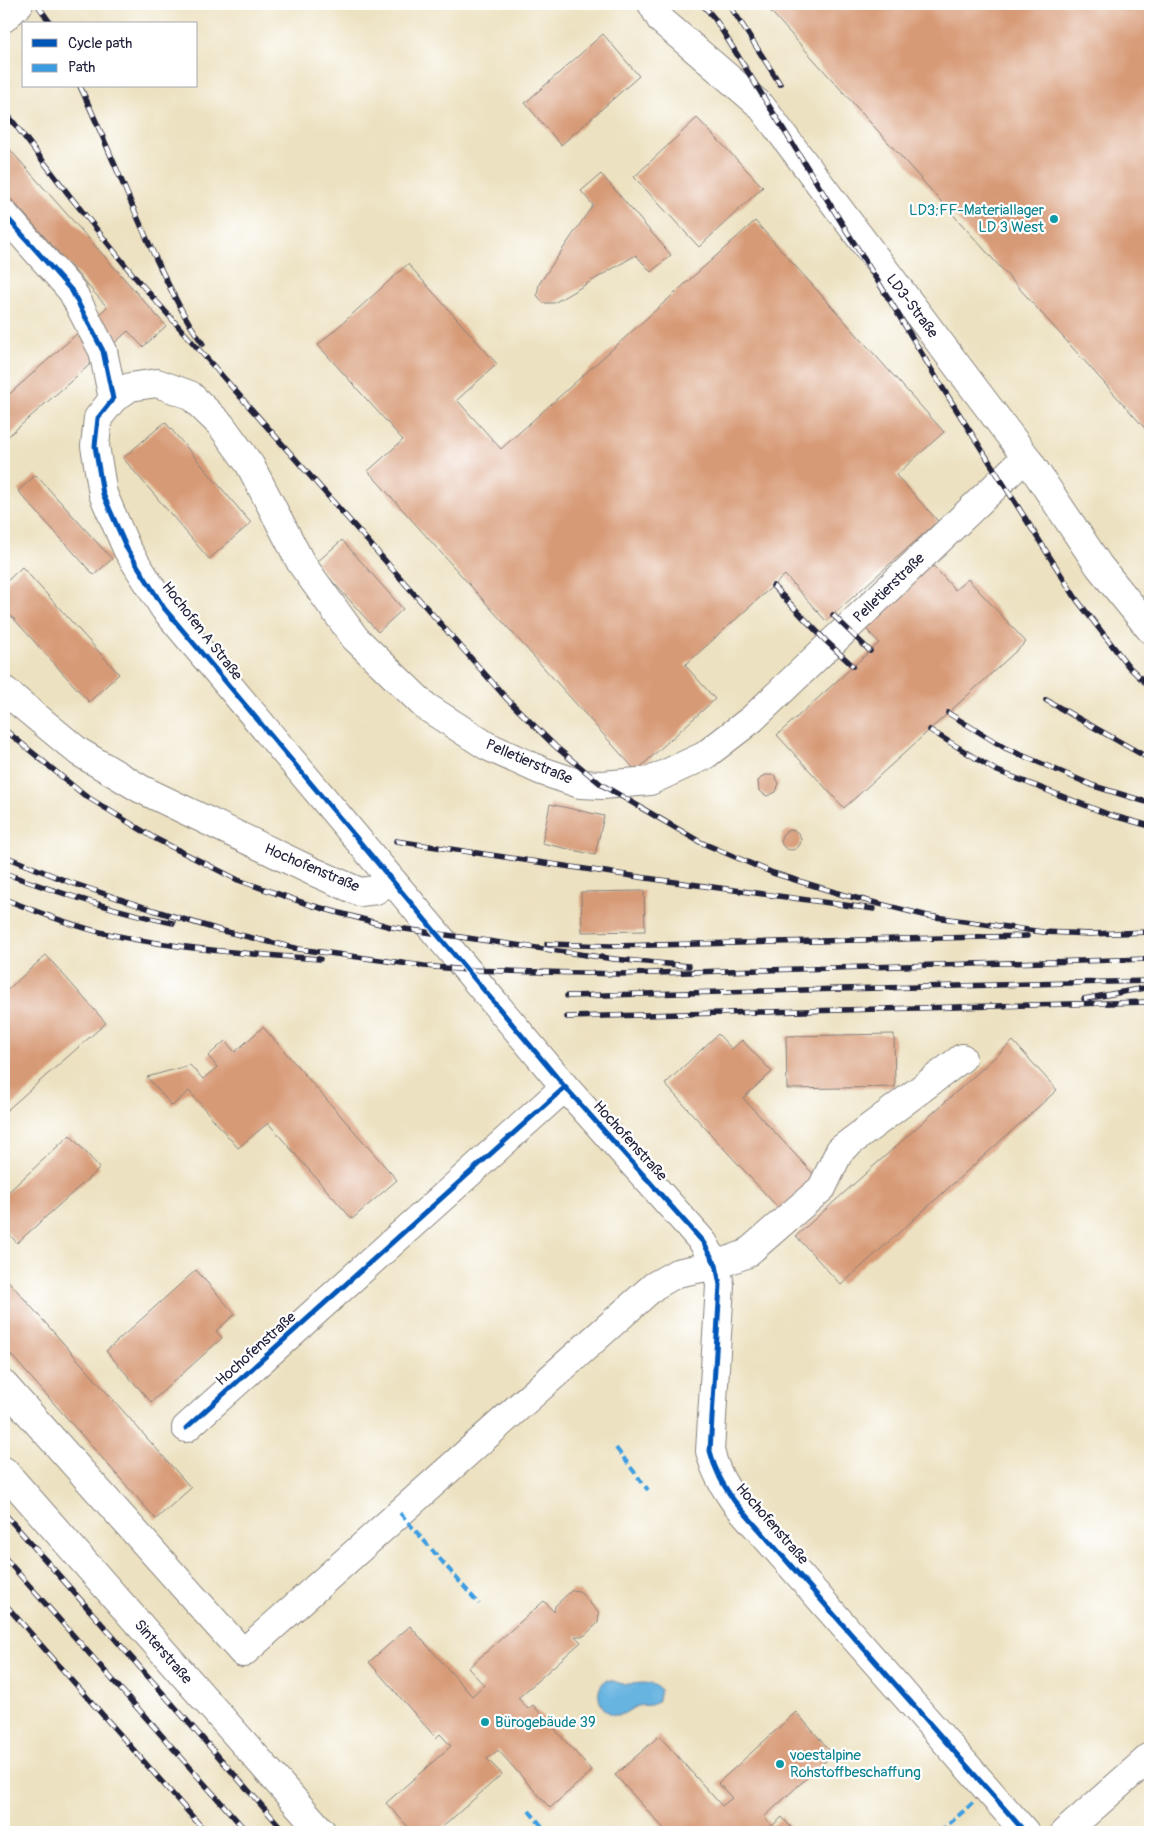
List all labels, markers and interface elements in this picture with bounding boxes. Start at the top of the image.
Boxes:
legend [22,22,198,88]
text: Cycle path [68,34,132,53]
text: Path [68,58,95,77]
place label: LD3;FF-Materiallager LD 3 West [909,201,1045,237]
marker: LD3;FF-Materiallager LD 3 West [1048,213,1060,225]
street label: LD3-Straße [882,270,943,342]
street label: Pelletierstraße [849,549,929,627]
street label: Hochofen A Straße [158,578,247,685]
street label: Pelletierstraße [483,735,576,789]
street label: Hochofenstraße [262,839,363,897]
street label: Hochofenstraße [589,1097,671,1185]
street label: Hochofenstraße [212,1308,300,1390]
street label: Hochofenstraße [732,1480,813,1569]
street label: Sinterstraße [130,1616,196,1689]
place label: Bürogebäude 39 [495,1713,596,1732]
marker: Bürogebäude 39 [479,1716,491,1728]
place label: voestalpine Rohstoffbeschaffung [789,1746,921,1782]
marker: voestalpine Rohstoffbeschaffung [774,1758,786,1770]

